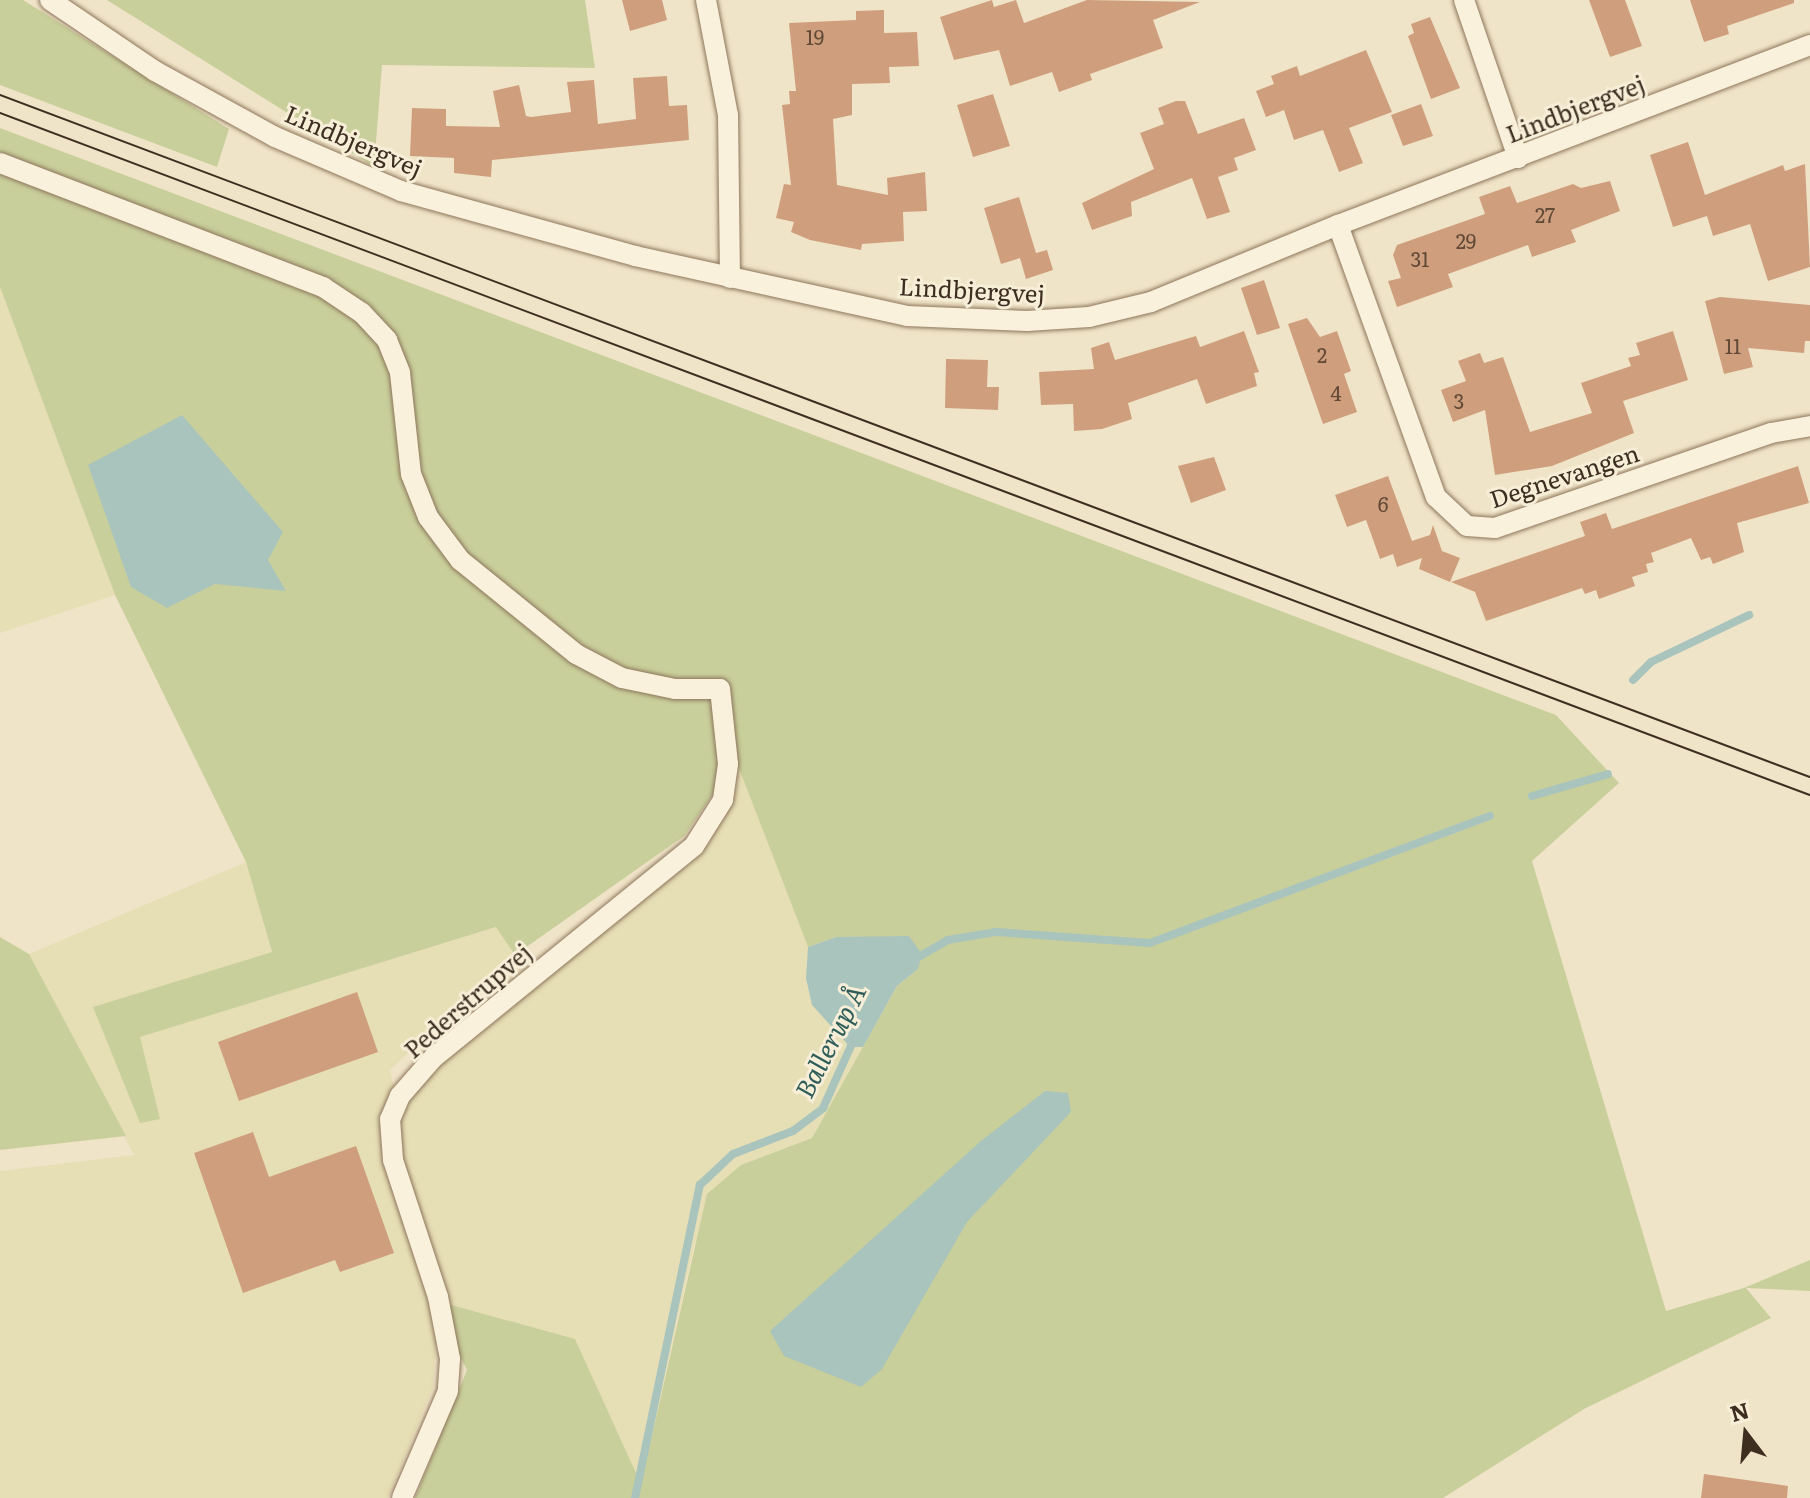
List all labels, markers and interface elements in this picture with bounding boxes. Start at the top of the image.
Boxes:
house number: 19 [806,24,824,48]
street label: Lindbjergvej [1502,68,1648,148]
street label: Lindbjergvej [281,98,427,182]
house number: 27 [1535,202,1555,226]
house number: 29 [1456,228,1476,252]
house number: 31 [1411,246,1429,270]
street label: Lindbjergvej [898,271,1046,307]
house number: 11 [1725,333,1741,357]
house number: 2 [1317,342,1327,366]
house number: 4 [1330,380,1342,404]
house number: 3 [1454,388,1464,412]
street label: Degnevangen [1486,437,1642,513]
house number: 6 [1378,491,1388,515]
street label: Pederstrupvej [397,937,537,1063]
water label: Ballerup Å [787,979,871,1103]
text: N [1726,1392,1753,1429]
north arrow [1706,1394,1786,1474]

